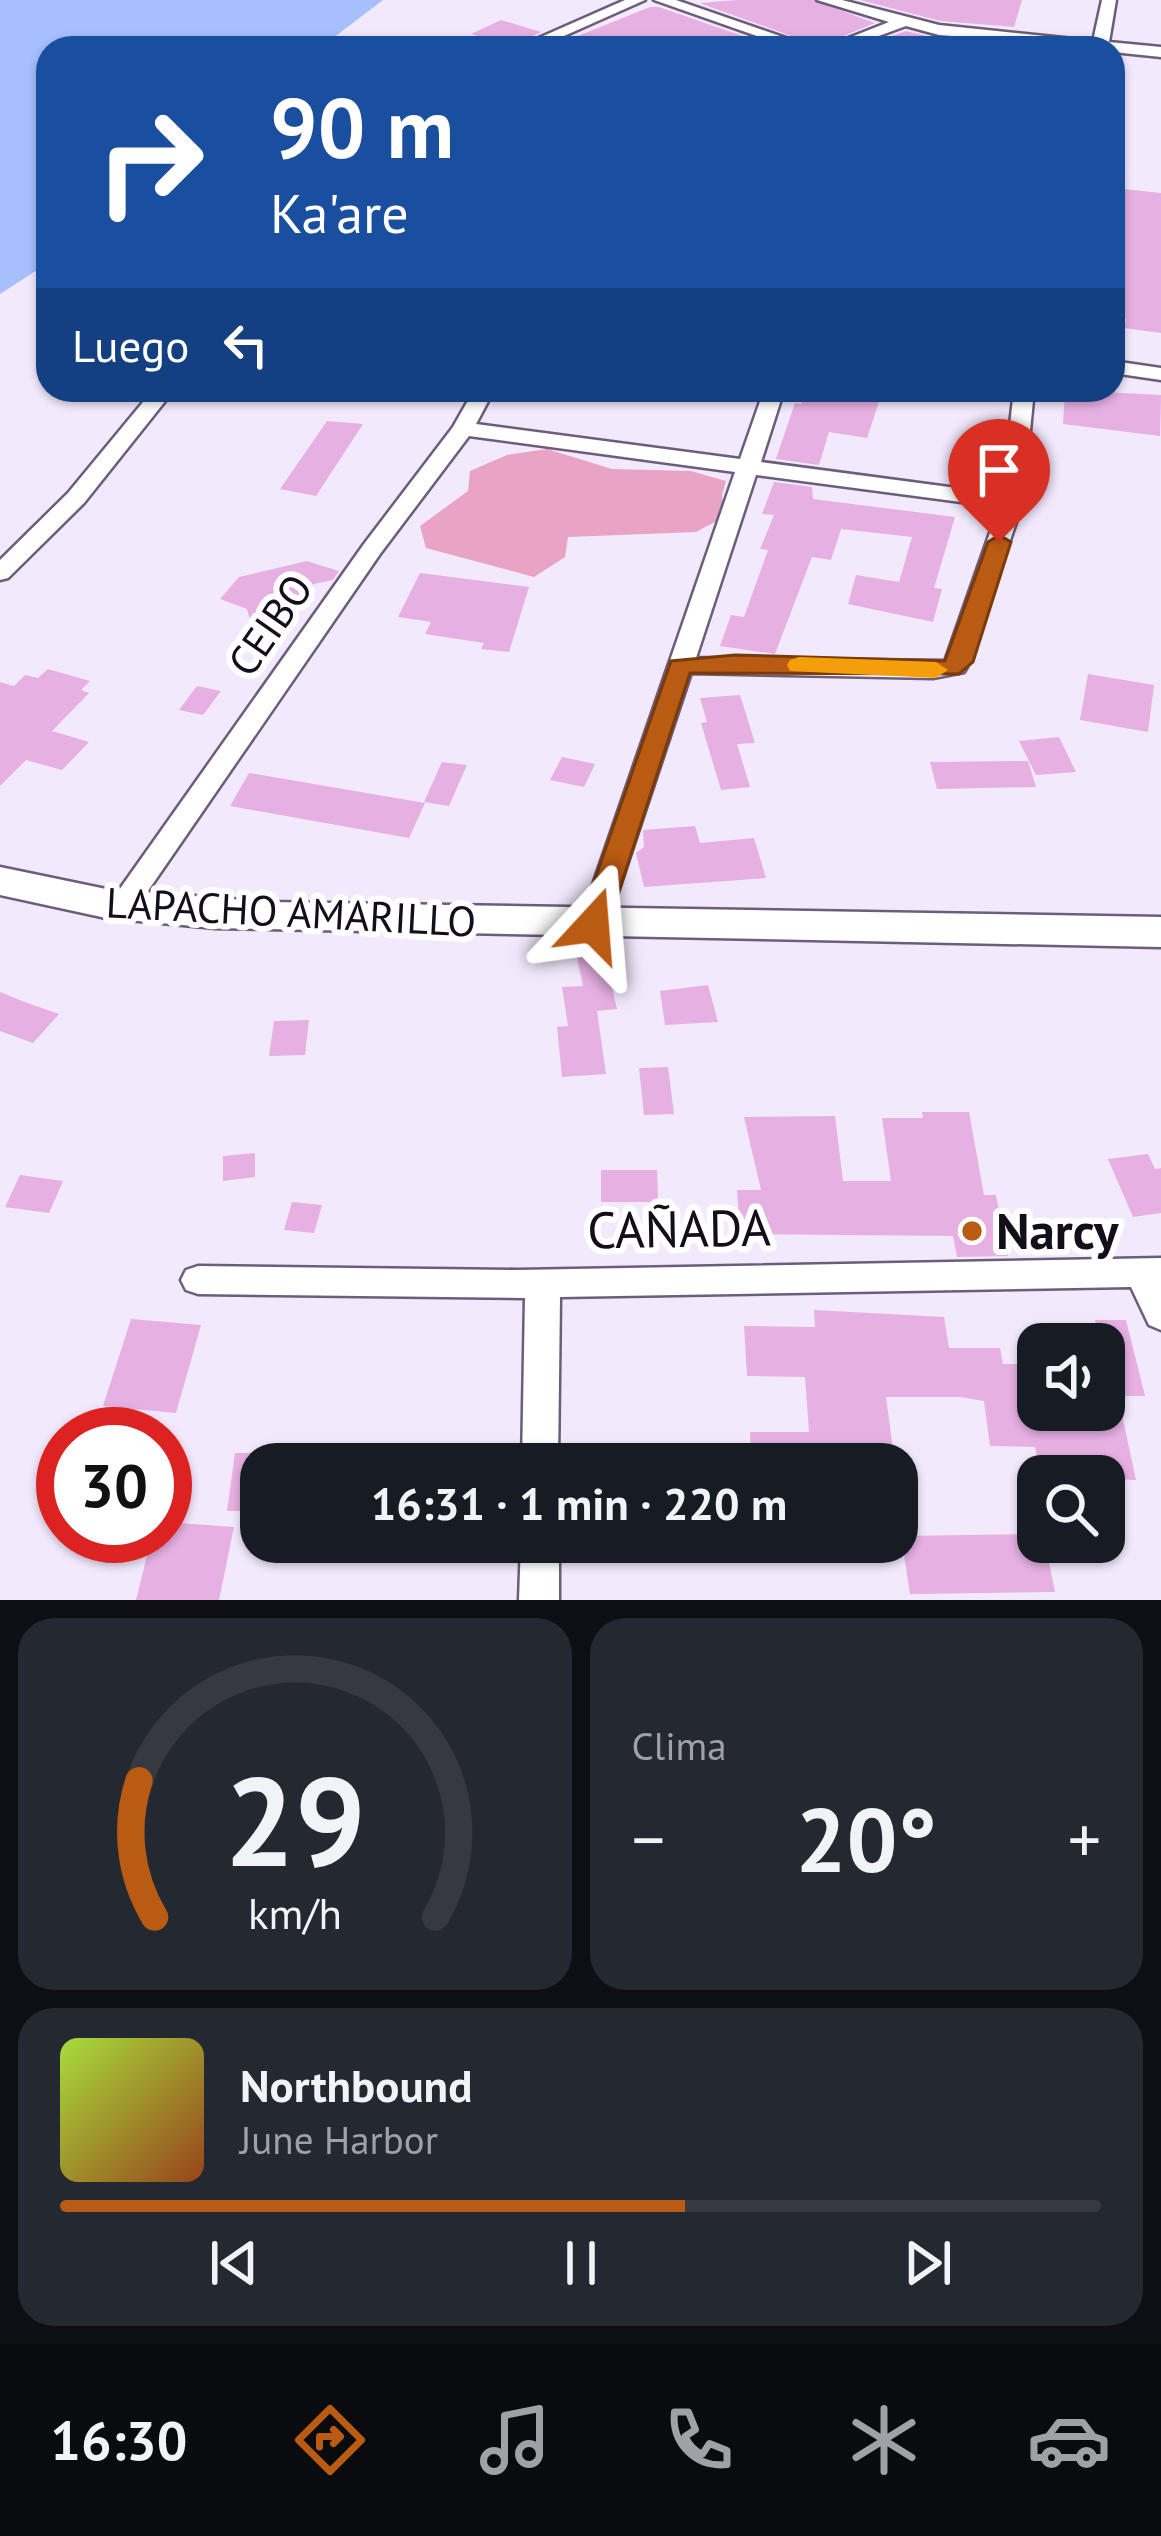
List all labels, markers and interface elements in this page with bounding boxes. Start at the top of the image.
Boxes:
text: 90 m [270,72,454,181]
icon: right [72,84,228,240]
text: Ka'are [270,178,409,248]
icon: left [213,312,279,378]
text: Luego [72,316,189,374]
pin [948,419,1050,542]
icon: arrive [966,437,1032,503]
street label: CEIBO [215,563,324,686]
position arrow [530,862,656,988]
street label: LAPACHO AMARILLO [105,874,478,949]
street label: CAÑADA [587,1193,772,1263]
place label: Narcy [996,1197,1119,1263]
marker: Narcy [959,1218,985,1244]
map controls [1017,1323,1125,1563]
button: sound [1017,1323,1125,1431]
speed limit sign: 30 [36,1407,192,1563]
button: search [1017,1455,1125,1563]
text: 16:31 · 1 min · 220 m [371,1474,787,1532]
text: Clima [632,1720,727,1771]
text: 29 [224,1739,366,1900]
text: 20° [796,1780,937,1897]
text: − [632,1796,665,1881]
text: + [1068,1796,1101,1881]
text: km/h [248,1885,342,1941]
text: Northbound [240,2056,472,2114]
text: June Harbor [240,2114,438,2165]
icon: previous [201,2230,267,2296]
icon: pause [548,2230,614,2296]
icon: next [895,2230,961,2296]
icon: directions [288,2398,372,2482]
icon: music [473,2398,557,2482]
icon: phone [657,2398,741,2482]
icon: climate [842,2398,926,2482]
icon: car [1027,2398,1111,2482]
text: 16:30 [50,2405,187,2475]

